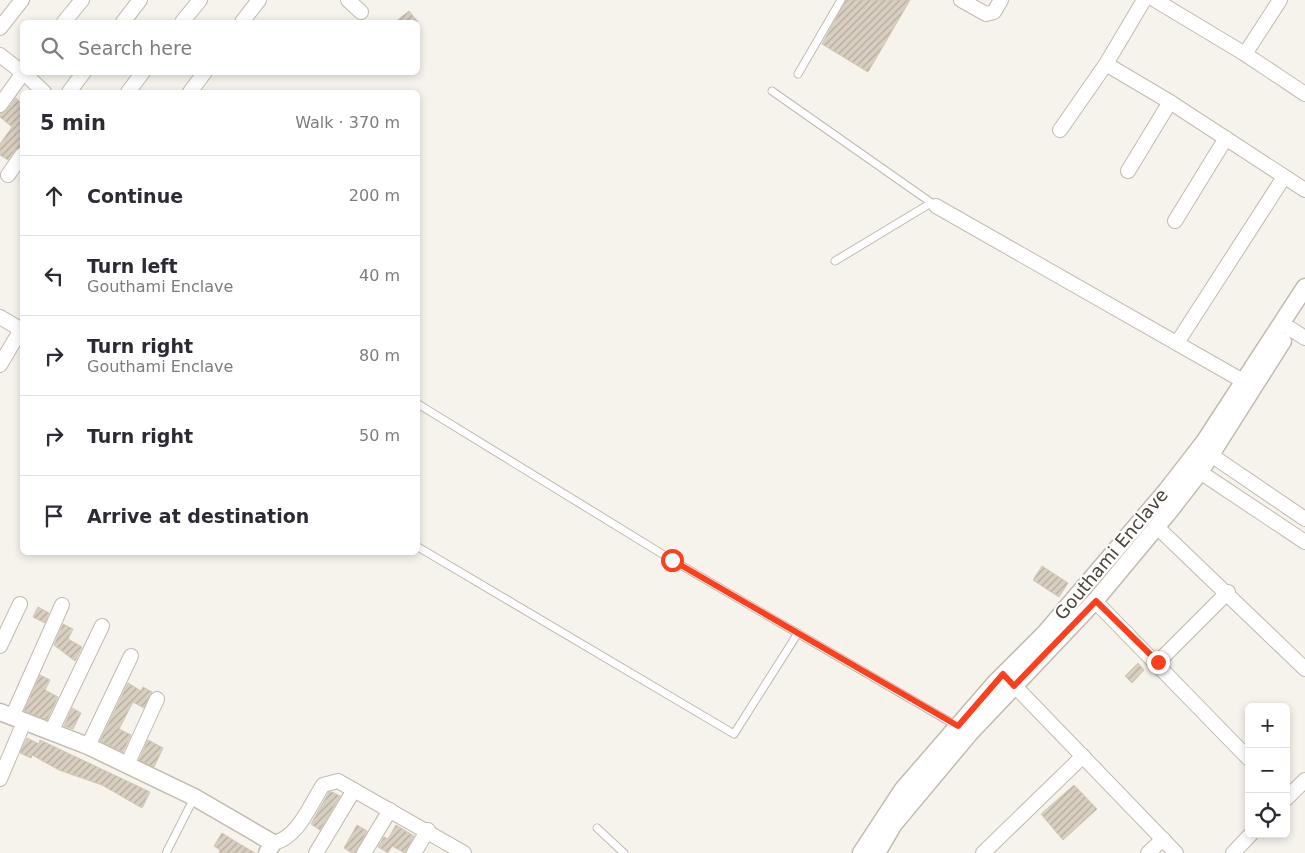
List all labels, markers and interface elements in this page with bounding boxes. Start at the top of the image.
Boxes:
search box [20,20,420,75]
icon: search [38,34,66,62]
text: Search here [78,37,192,59]
text: 5 min [40,111,106,135]
text: Walk · 370 m [295,113,400,132]
icon: ahead [40,182,68,210]
text: Continue [87,185,183,207]
text: 200 m [349,186,400,205]
text: Turn left [87,255,178,277]
icon: left [40,262,68,290]
text: 40 m [359,266,400,285]
text: Gouthami Enclave [87,277,233,296]
text: Turn right [87,335,193,357]
icon: right [40,342,68,370]
text: 80 m [359,346,400,365]
text: Gouthami Enclave [87,357,233,376]
icon: right [40,422,68,450]
text: Turn right [87,425,193,447]
text: 50 m [359,426,400,445]
street label: Gouthami Enclave [1050,484,1172,624]
icon: arrive [40,502,68,530]
text: Arrive at destination [87,505,309,527]
route start [661,549,684,572]
route end [1147,651,1170,674]
map controls [1245,703,1290,838]
button: + [1245,703,1290,748]
button: − [1245,748,1290,793]
button: locate [1245,793,1290,838]

